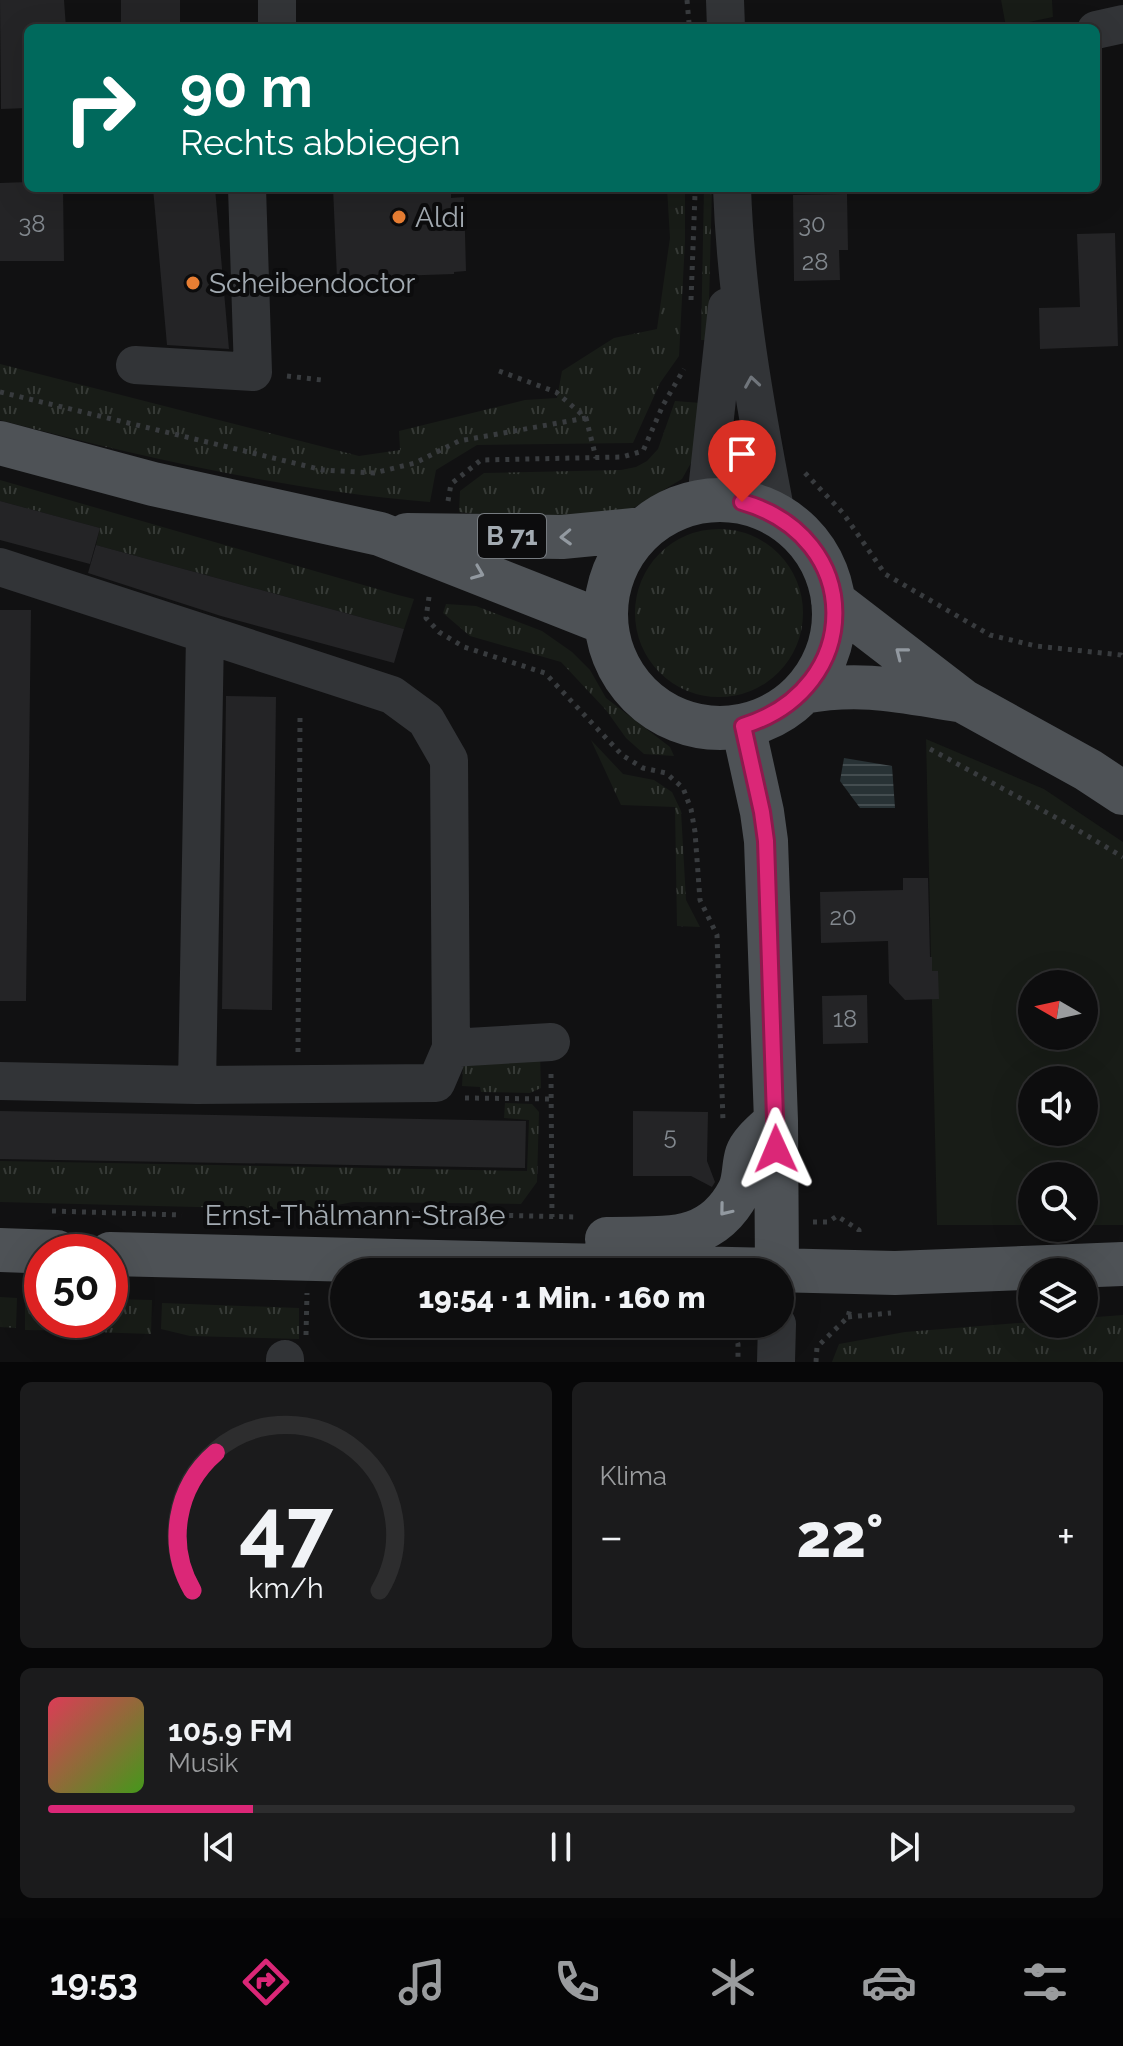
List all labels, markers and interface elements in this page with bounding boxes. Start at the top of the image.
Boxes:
text: 90 m [180,54,313,120]
icon: right [48,56,152,160]
text: Rechts abbiegen [180,121,461,163]
place label: Aldi [415,201,465,234]
marker: Aldi [390,208,408,226]
house number: 38 [18,209,46,238]
house number: 30 [798,209,826,238]
house number: 28 [802,247,828,276]
place label: Scheibendoctor [209,267,416,300]
marker: Scheibendoctor [184,274,202,292]
one-way arrow [744,375,761,389]
pin [708,420,776,502]
icon: arrive [720,432,764,476]
road number: B 71 [478,514,546,558]
one-way arrow [559,528,572,545]
one-way arrow [470,563,484,580]
one-way arrow [895,649,910,663]
house number: 20 [829,902,857,931]
north arrow [1018,970,1098,1050]
map controls [1018,970,1098,1338]
house number: 18 [833,1004,857,1033]
button: sound [1018,1066,1098,1146]
position arrow [734,1107,818,1191]
house number: 5 [663,1121,677,1150]
button: search [1018,1162,1098,1242]
street label: Ernst-Thälmann-Straße [205,1199,505,1232]
one-way arrow [720,1201,735,1215]
speed limit sign: 50 [24,1234,128,1338]
button: layers [1018,1258,1098,1338]
text: 19:54 · 1 Min. · 160 m [418,1280,706,1315]
text: Klima [600,1461,667,1491]
text: 47 [239,1479,333,1576]
text: 22° [797,1501,883,1571]
text: − [600,1511,623,1562]
text: + [1057,1511,1075,1562]
text: km/h [248,1571,323,1605]
text: 105.9 FM [168,1713,293,1748]
text: Musik [168,1748,238,1778]
icon: previous [197,1825,241,1869]
icon: pause [539,1825,583,1869]
icon: next [882,1825,926,1869]
icon: directions [238,1954,294,2010]
icon: music [394,1954,450,2010]
icon: phone [549,1954,605,2010]
icon: climate [705,1954,761,2010]
icon: car [861,1954,917,2010]
icon: filters [1017,1954,1073,2010]
text: 19:53 [50,1961,138,2003]

